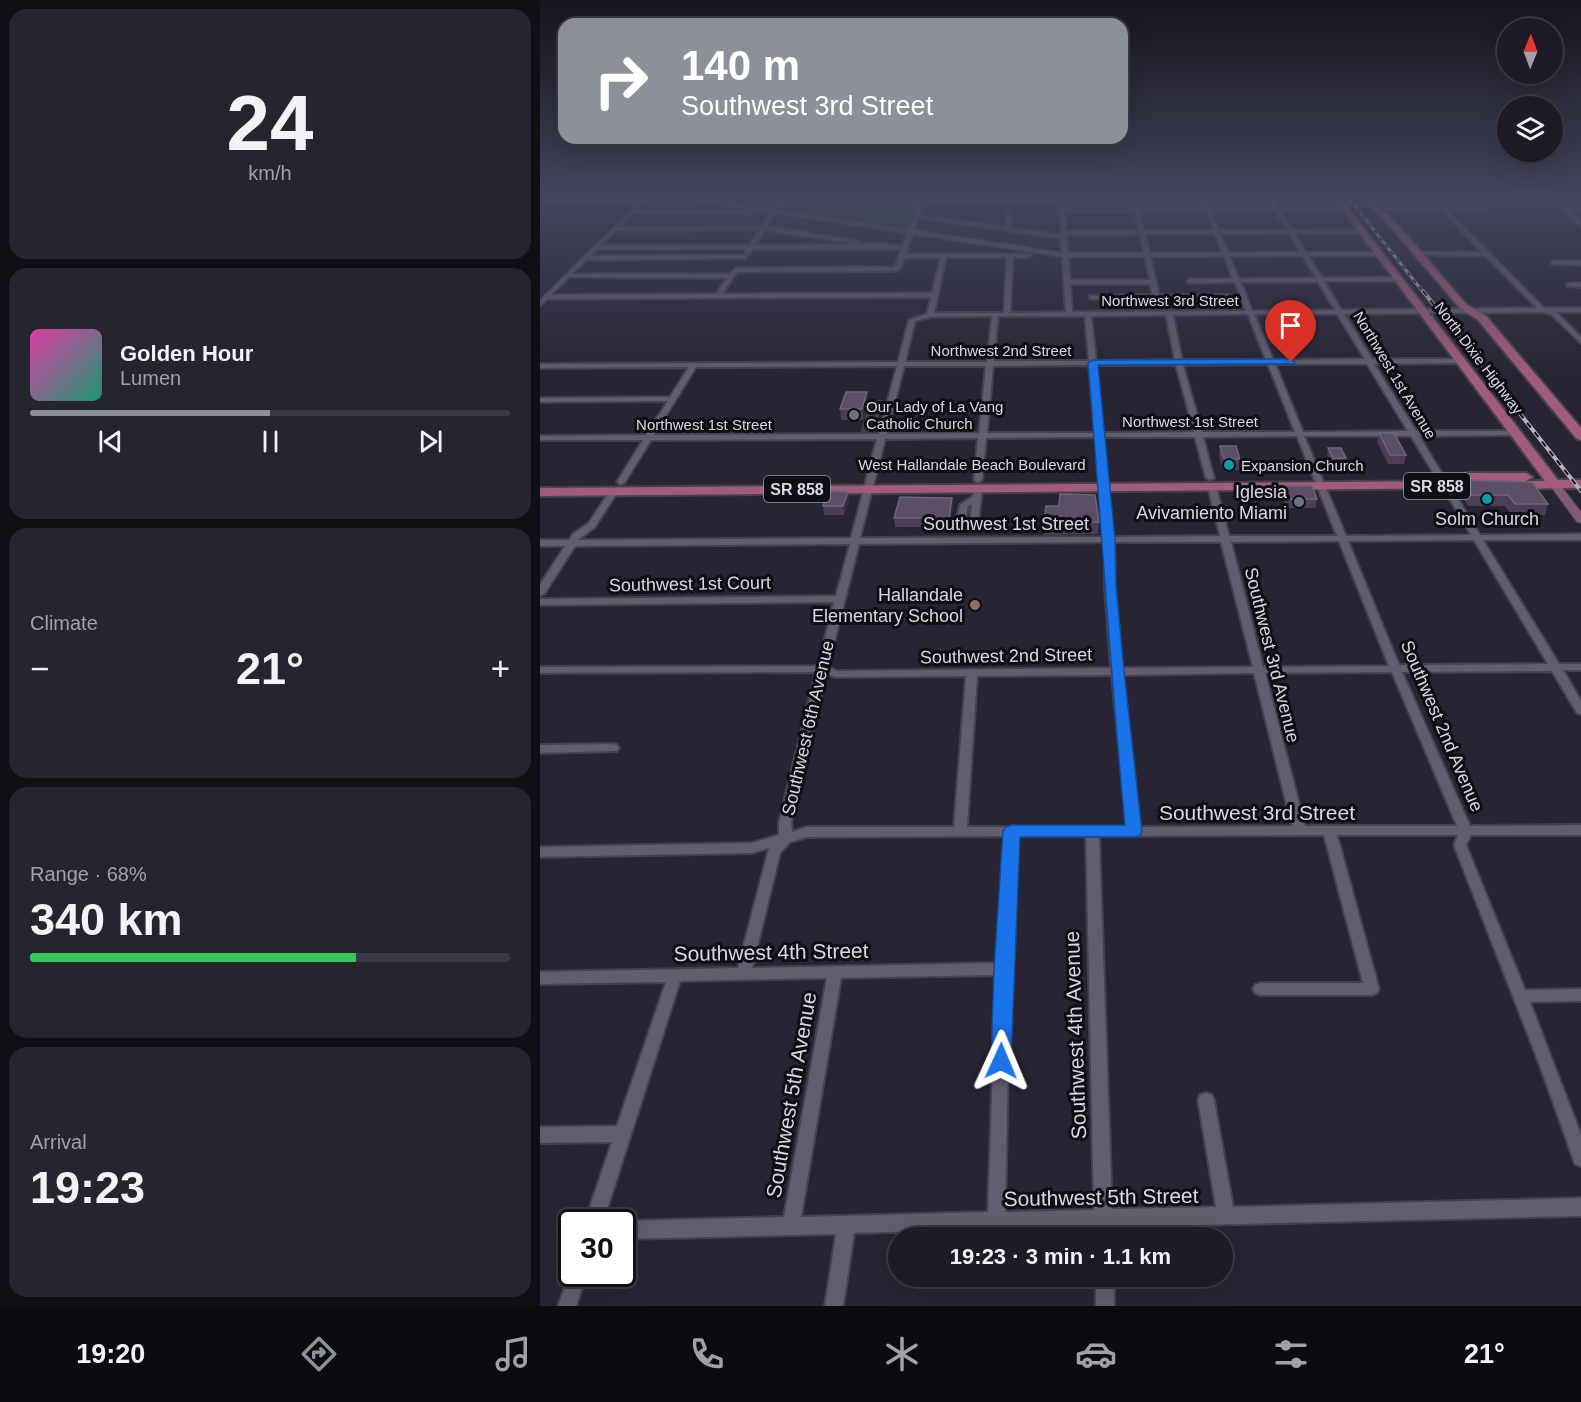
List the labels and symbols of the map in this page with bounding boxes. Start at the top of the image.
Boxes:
north arrow [1497,18,1563,84]
street label: Northwest 3rd Street [1101,292,1240,309]
street label: North Dixie Highway [1431,299,1527,418]
pin [1265,300,1316,362]
street label: Northwest 1st Avenue [1350,308,1440,442]
street label: Northwest 2nd Street [931,342,1072,359]
place label: Our Lady of La Vang Catholic Church [866,398,1003,432]
marker: Our Lady of La Vang Catholic Church [847,408,861,422]
street label: Northwest 1st Street [1122,413,1259,430]
street label: Northwest 1st Street [636,416,773,433]
street label: West Hallandale Beach Boulevard [858,456,1086,473]
place label: Expansion Church [1241,457,1364,474]
marker: Expansion Church [1222,458,1236,472]
road number: SR 858 [1404,473,1470,499]
road number: SR 858 [764,476,830,502]
place label: Iglesia Avivamiento Miami [1136,482,1288,523]
marker: Solm Church [1480,492,1494,506]
marker: Iglesia Avivamiento Miami [1292,495,1306,509]
place label: Solm Church [1435,509,1539,529]
street label: Southwest 1st Street [923,514,1089,534]
street label: Southwest 3rd Avenue [1241,565,1303,745]
street label: Southwest 1st Court [609,573,771,595]
place label: Hallandale Elementary School [812,585,963,626]
marker: Hallandale Elementary School [968,598,982,612]
street label: Southwest 2nd Avenue [1397,637,1487,815]
street label: Southwest 6th Avenue [778,639,838,817]
street label: Southwest 2nd Street [920,644,1092,668]
street label: Southwest 3rd Street [1159,801,1355,824]
street label: Southwest 4th Avenue [1060,930,1090,1140]
street label: Southwest 4th Street [673,939,869,965]
street label: Southwest 5th Avenue [762,990,820,1200]
position arrow [969,1029,1033,1093]
street label: Southwest 5th Street [1003,1184,1199,1210]
speed limit sign: 30 [558,1209,636,1287]

